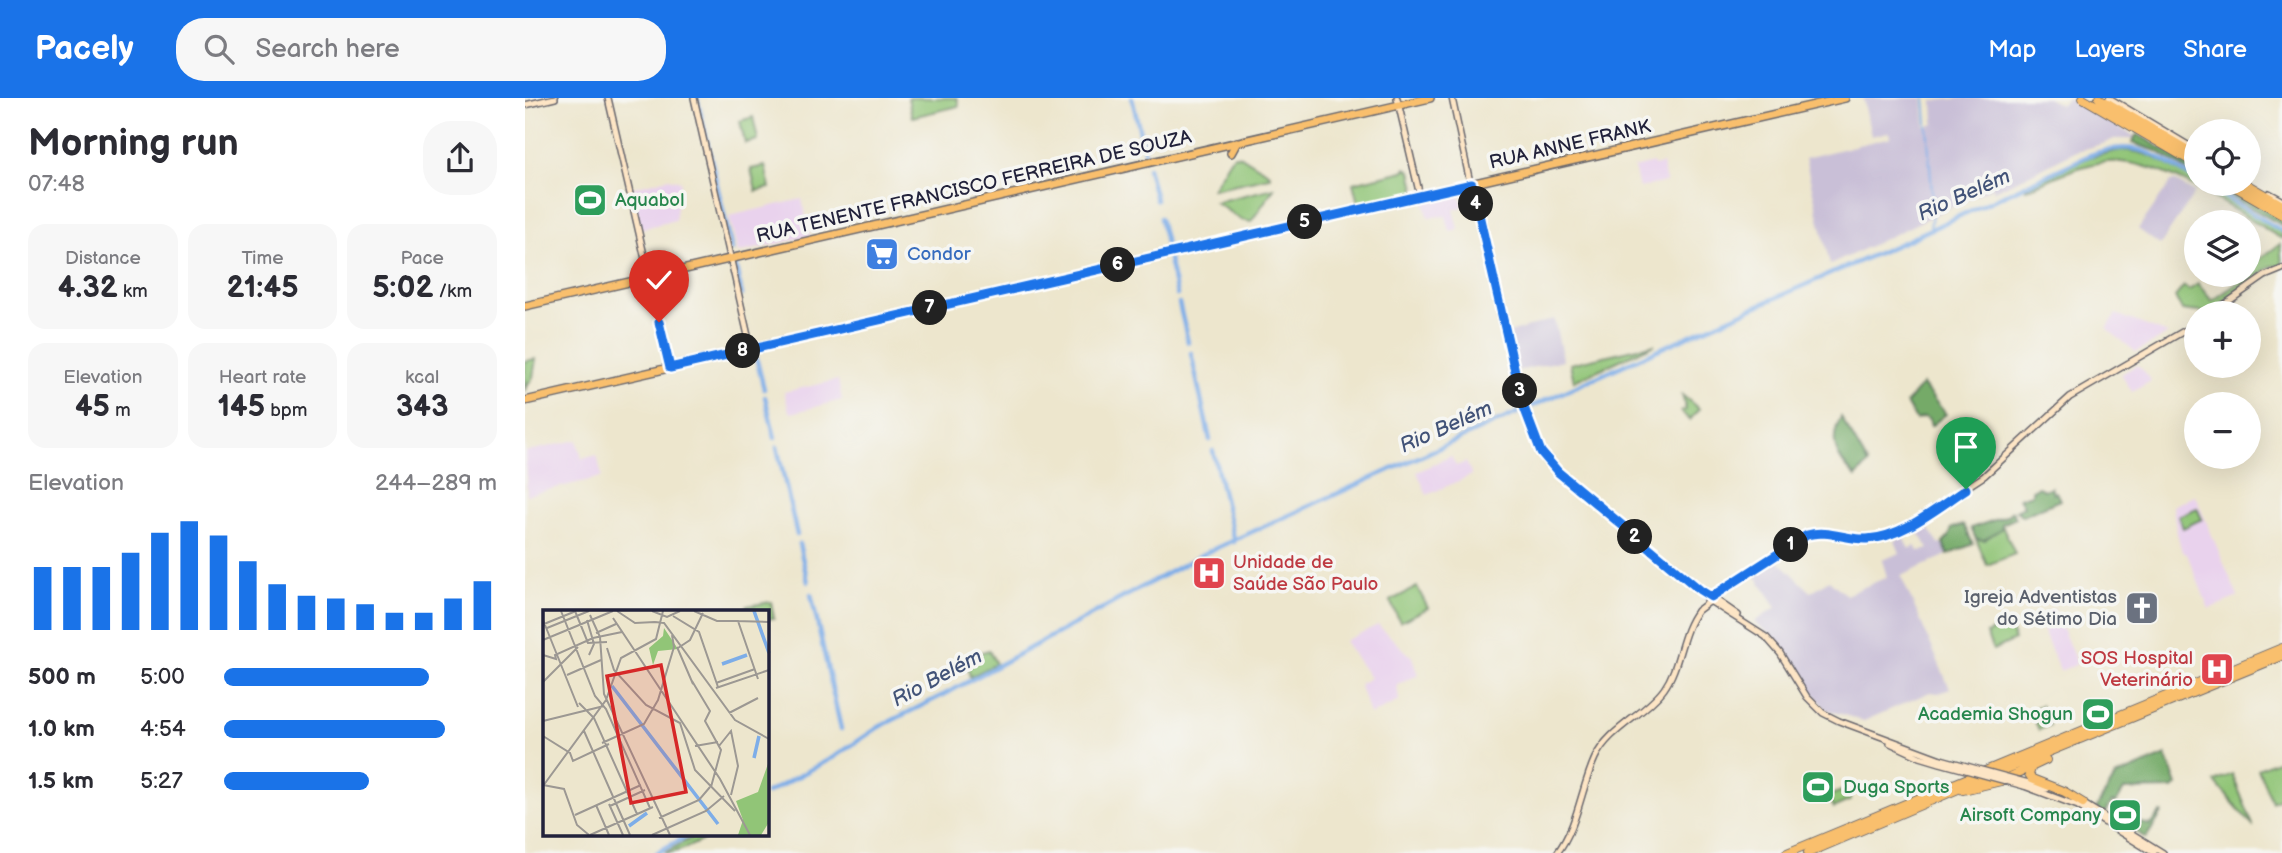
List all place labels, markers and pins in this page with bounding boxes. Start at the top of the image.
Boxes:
sports icon: Aquabol [571,181,609,219]
pin: 4 [1459,186,1493,222]
place label: Aquabol [615,189,684,212]
pin: 5 [1287,204,1323,240]
supermarket icon: Condor [863,235,901,273]
place label: Condor [907,243,972,266]
pin: 6 [1101,248,1135,282]
pin [629,250,689,322]
pin: 7 [913,290,947,326]
pin: 8 [725,334,760,368]
pin: 3 [1503,374,1537,408]
pin [1936,417,1996,489]
pin: 2 [1617,520,1653,555]
pin: 1 [1773,528,1809,562]
place label: Unidade de Saúde São Paulo [1233,551,1378,596]
hospital icon: Unidade de Saúde São Paulo [1190,554,1228,592]
place label: Igreja Adventistas do Sétimo Dia [1964,586,2117,631]
church icon: Igreja Adventistas do Sétimo Dia [2123,589,2161,627]
place label: SOS Hospital Veterinário [2081,647,2193,692]
hospital icon: SOS Hospital Veterinário [2198,650,2236,688]
sports icon: Academia Shogun [2079,695,2117,733]
place label: Academia Shogun [1918,703,2073,726]
sports icon: Duga Sports [1799,768,1837,806]
place label: Duga Sports [1843,776,1949,799]
sports icon: Airsoft Company [2106,796,2144,834]
place label: Airsoft Company [1960,804,2101,827]

